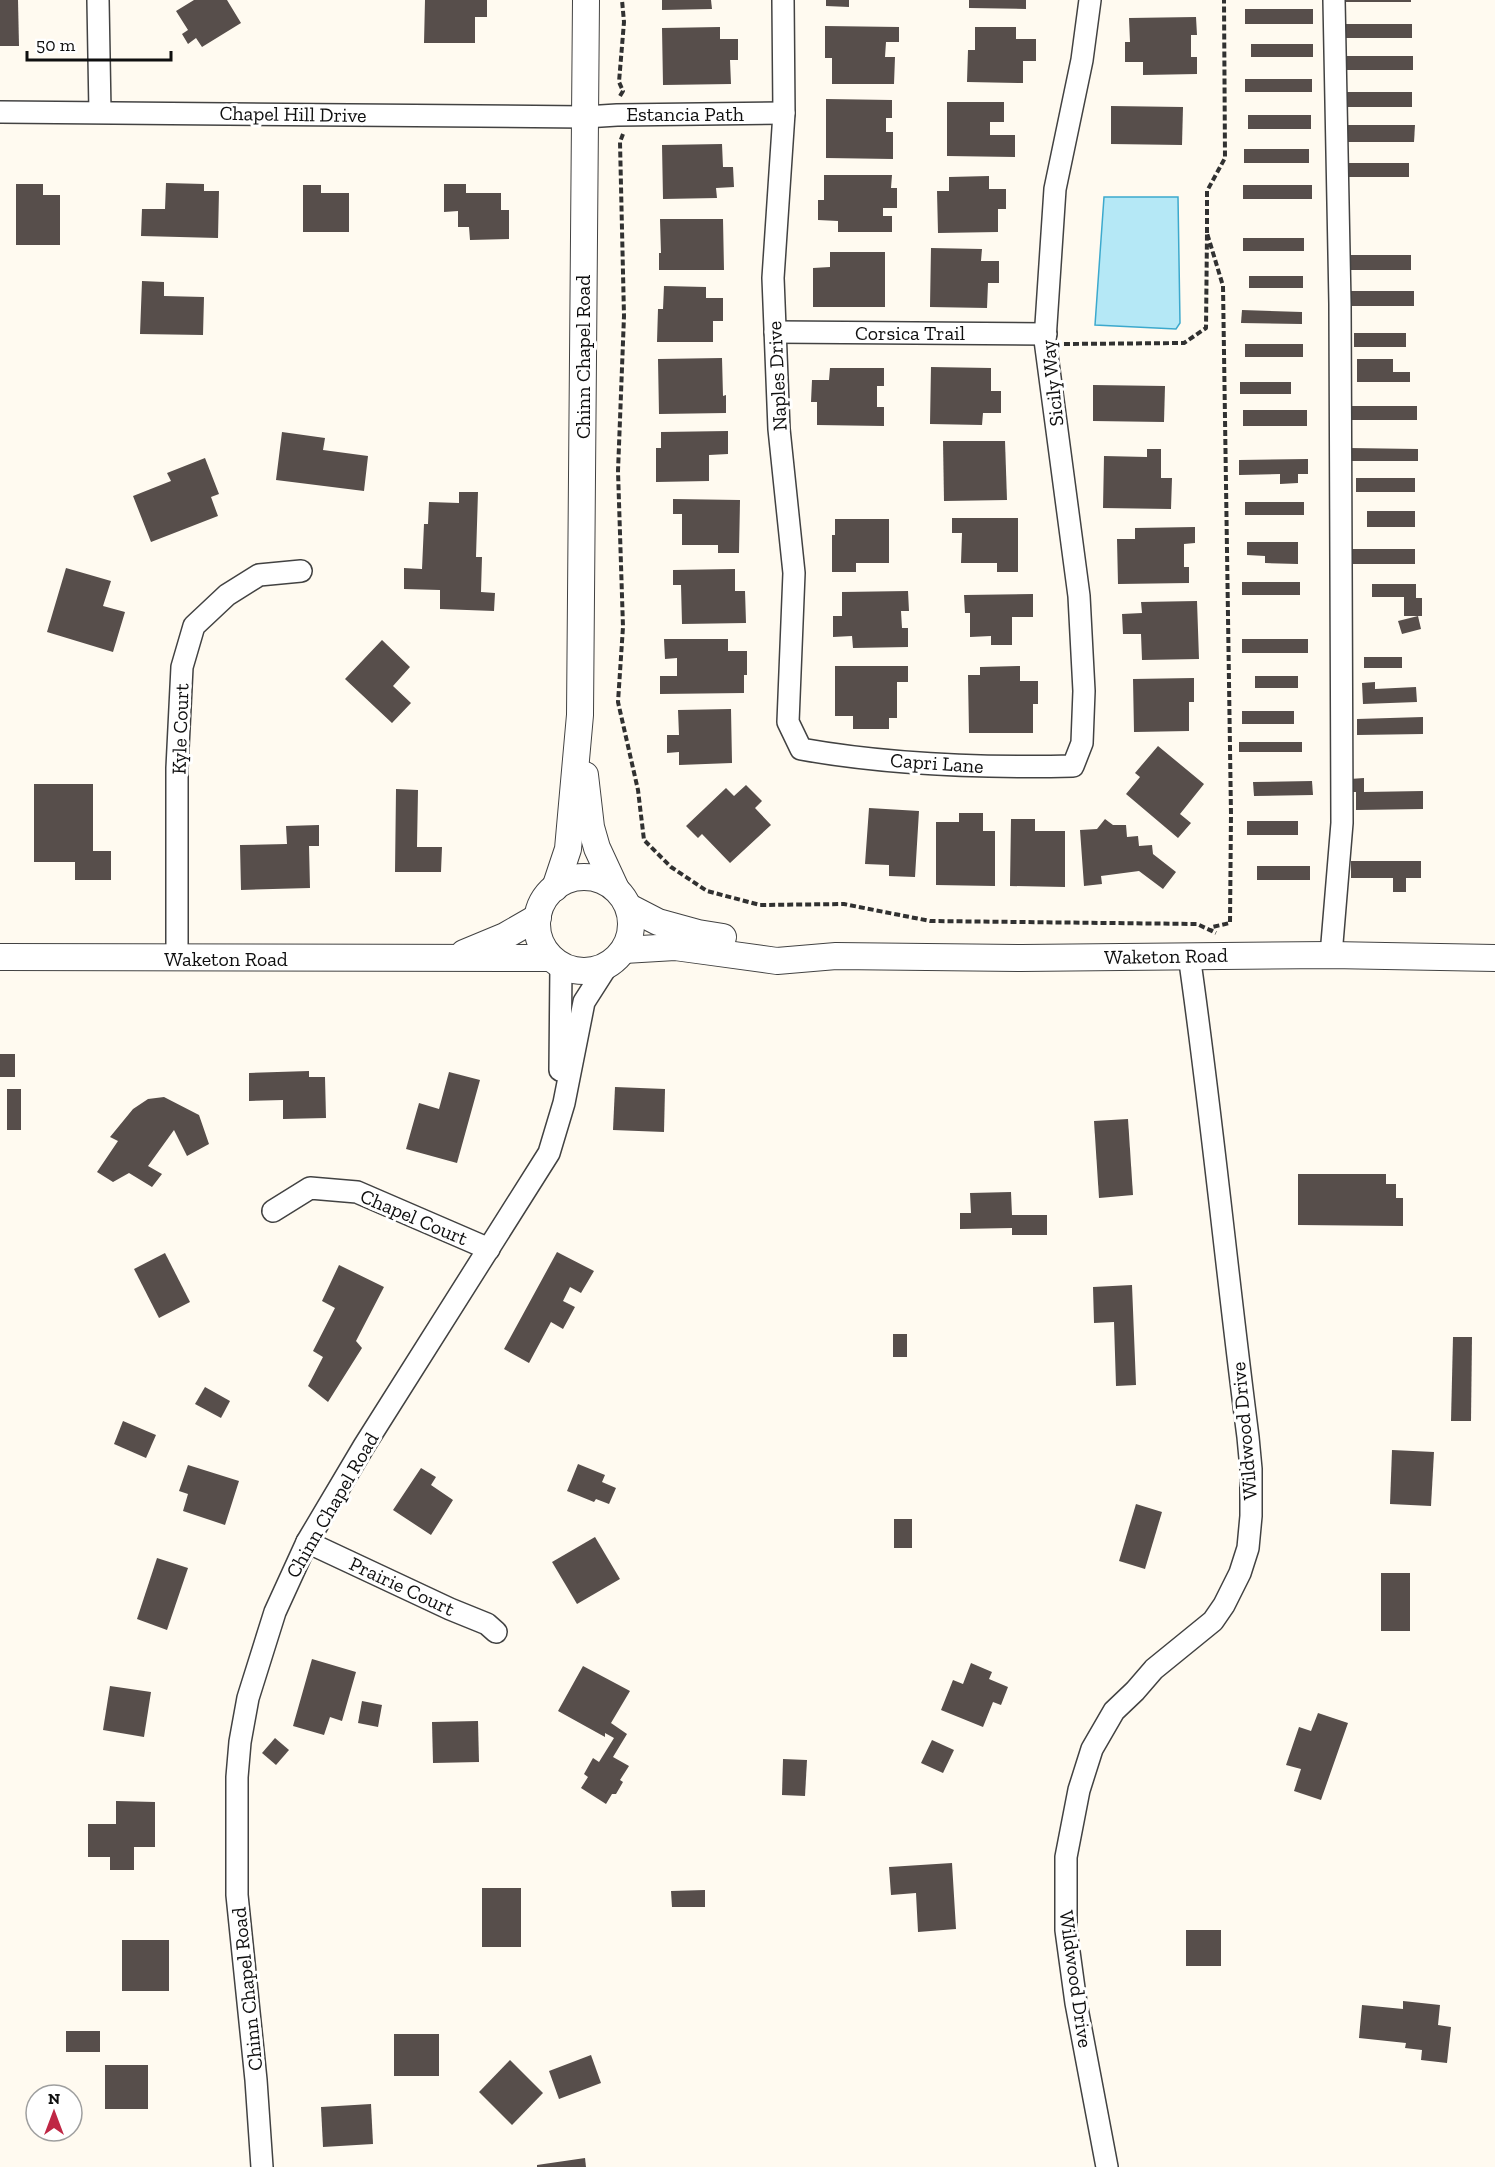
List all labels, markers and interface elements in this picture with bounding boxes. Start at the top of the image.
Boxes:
scale bar [27,24,171,62]
text: 50 m [36,34,76,56]
street label: Chapel Hill Drive [219,101,367,127]
street label: Estancia Path [626,102,745,126]
street label: Chinn Chapel Road [571,275,595,439]
street label: Naples Drive [762,320,792,432]
street label: Corsica Trail [855,321,965,345]
street label: Sicily Way [1035,338,1068,428]
street label: Kyle Court [166,682,194,775]
street label: Capri Lane [890,748,984,778]
street label: Waketon Road [1104,943,1228,969]
street label: Waketon Road [164,947,288,971]
street label: Chapel Court [357,1184,472,1251]
street label: Wildwood Drive [1226,1361,1262,1501]
street label: Chinn Chapel Road [281,1428,383,1582]
street label: Prairie Court [346,1551,459,1621]
street label: Chinn Chapel Road [226,1906,268,2072]
street label: Wildwood Drive [1054,1909,1098,2049]
north arrow [24,2083,84,2143]
text: N [48,2089,60,2108]

